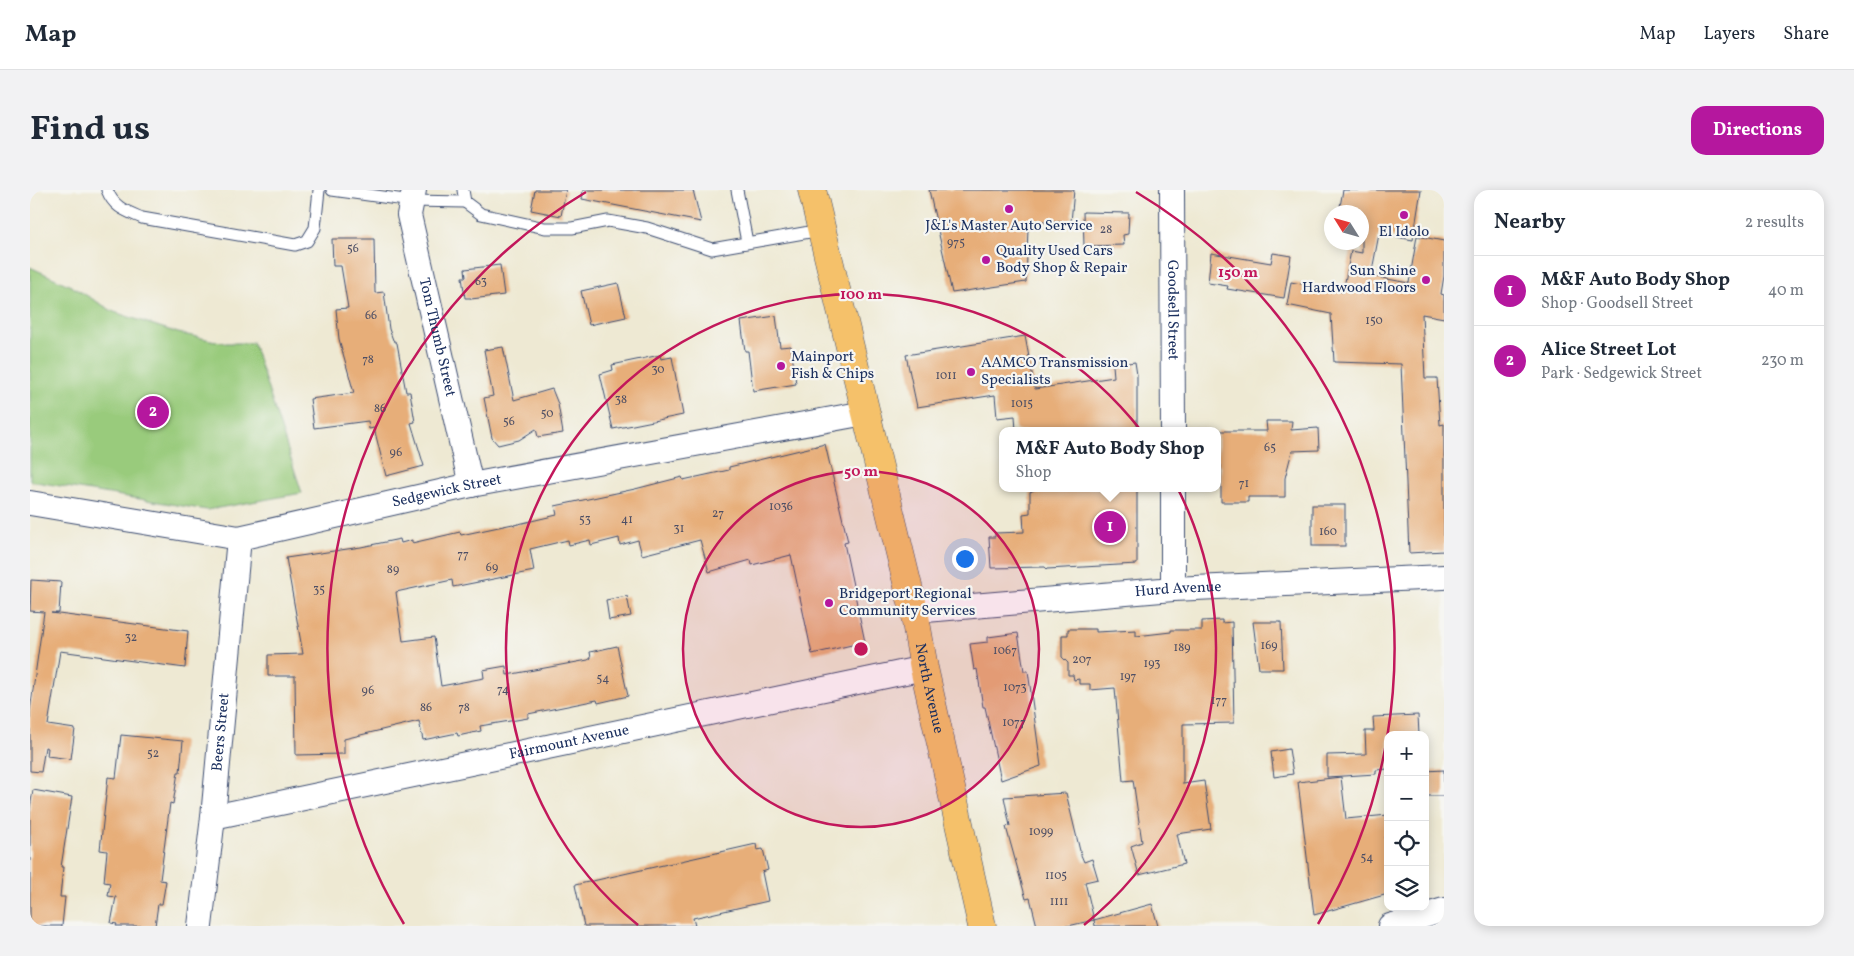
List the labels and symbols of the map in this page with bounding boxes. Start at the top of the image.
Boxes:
marker: J&L's Master Auto Service [1003,203,1015,215]
north arrow [1324,205,1369,250]
marker: El Idolo [1398,209,1410,221]
place label: J&L's Master Auto Service [925,216,1093,237]
house number: 28 [1100,222,1112,238]
place label: El Idolo [1379,222,1429,243]
house number: 975 [947,235,965,251]
house number: 56 [347,241,359,257]
place label: Quality Used Cars Body Shop & Repair [996,241,1127,279]
marker: Quality Used Cars Body Shop & Repair [980,254,992,266]
street label: Goodsell Street [1162,260,1183,360]
place label: Sun Shine Hardwood Floors [1302,261,1416,299]
text: 150 m [1218,263,1258,284]
house number: 63 [475,274,487,290]
marker: Sun Shine Hardwood Floors [1420,274,1432,286]
street label: Tom Thumb Street [413,276,461,399]
text: 100 m [840,285,883,306]
house number: 66 [365,308,377,324]
house number: 150 [1365,313,1383,329]
place label: Mainport Fish & Chips [791,347,874,385]
house number: 78 [362,352,374,368]
place label: AAMCO Transmission Specialists [981,353,1129,391]
marker: Mainport Fish & Chips [775,360,787,372]
house number: 30 [651,362,665,378]
marker: AAMCO Transmission Specialists [965,366,977,378]
house number: 1011 [935,368,957,384]
house number: 38 [615,392,627,408]
pin: 2 [137,393,169,431]
house number: 1015 [1011,396,1033,412]
house number: 86 [374,401,386,417]
house number: 50 [541,406,553,422]
house number: 56 [503,414,515,430]
house number: 65 [1264,440,1276,456]
house number: 96 [390,445,402,461]
text: 50 m [844,462,878,483]
street label: Sedgewick Street [390,469,503,513]
house number: 71 [1239,476,1249,492]
house number: 1036 [769,499,793,515]
house number: 27 [712,506,724,522]
pin: 1 [1094,508,1126,546]
house number: 53 [579,512,591,528]
house number: 41 [621,512,633,528]
house number: 31 [674,521,684,537]
house number: 160 [1319,524,1337,540]
your location [952,546,978,572]
house number: 77 [457,547,469,563]
house number: 69 [486,560,498,576]
house number: 89 [387,562,399,578]
street label: Hurd Avenue [1134,576,1222,603]
house number: 35 [313,582,325,598]
place label: Bridgeport Regional Community Services [839,584,976,622]
marker: Bridgeport Regional Community Services [823,597,835,609]
house number: 32 [125,630,137,646]
house number: 169 [1261,638,1277,654]
centre of rings [852,640,870,658]
house number: 189 [1174,640,1190,656]
street label: North Avenue [909,642,949,736]
house number: 1067 [993,643,1017,659]
house number: 207 [1072,652,1092,668]
house number: 193 [1144,656,1160,672]
house number: 197 [1120,669,1137,685]
house number: 54 [597,671,609,687]
house number: 1073 [1003,680,1027,696]
house number: 74 [497,682,509,698]
house number: 96 [362,683,374,699]
street label: Beers Street [207,692,235,772]
house number: 177 [1211,693,1227,709]
house number: 86 [420,700,432,716]
house number: 78 [458,700,470,716]
house number: 1077 [1002,715,1026,731]
street label: Fairmount Avenue [507,720,631,765]
house number: 52 [147,746,159,762]
house number: 1099 [1029,824,1053,840]
house number: 54 [1361,850,1373,866]
house number: 1105 [1045,868,1067,884]
house number: 1111 [1050,894,1068,910]

